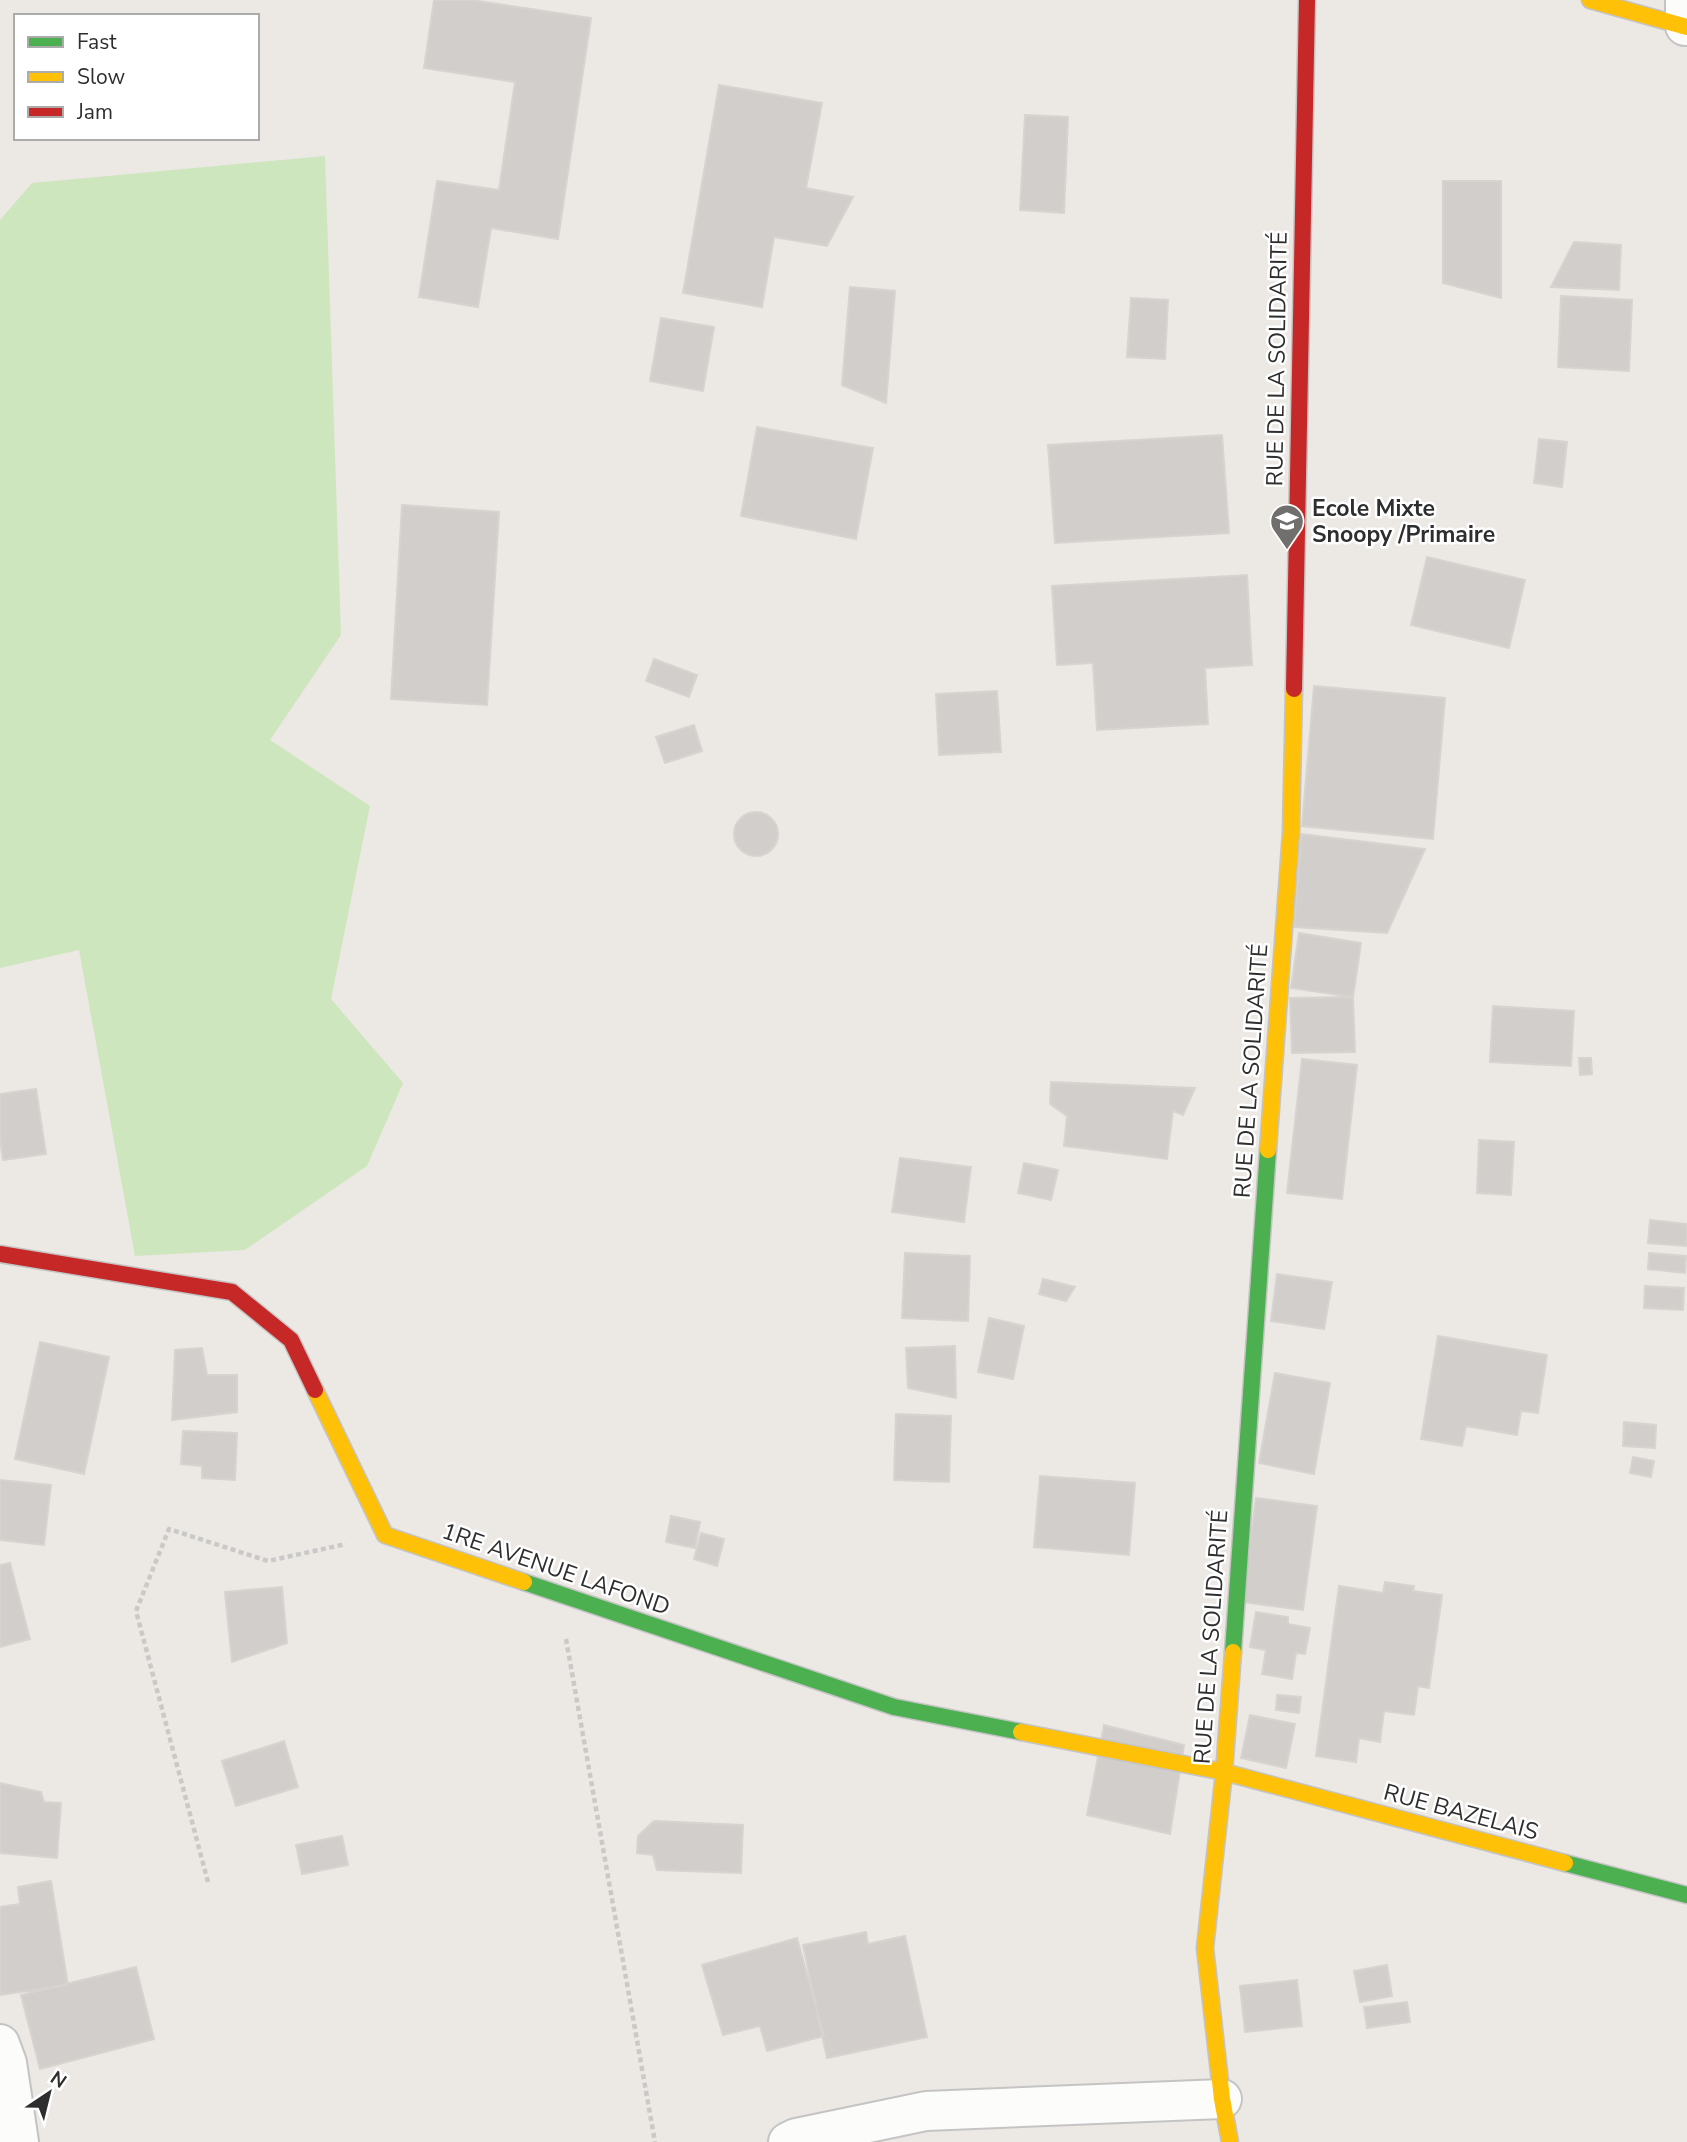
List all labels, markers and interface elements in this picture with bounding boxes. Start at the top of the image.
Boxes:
legend [14,14,259,140]
text: Fast [77,28,117,56]
text: Slow [77,63,126,91]
text: Jam [76,98,113,126]
street label: RUE DE LA SOLIDARITÉ [1259,231,1295,487]
place label: Ecole Mixte Snoopy /Primaire [1312,493,1495,550]
school or university icon: Ecole Mixte Snoopy /Primaire [1268,502,1306,551]
street label: RUE DE LA SOLIDARITÉ [1227,943,1275,1199]
street label: RUE DE LA SOLIDARITÉ [1187,1509,1235,1765]
street label: 1RE AVENUE LAFOND [438,1515,674,1623]
street label: RUE BAZELAIS [1380,1776,1542,1848]
north arrow [14,2058,84,2128]
text: N [45,2065,71,2095]

